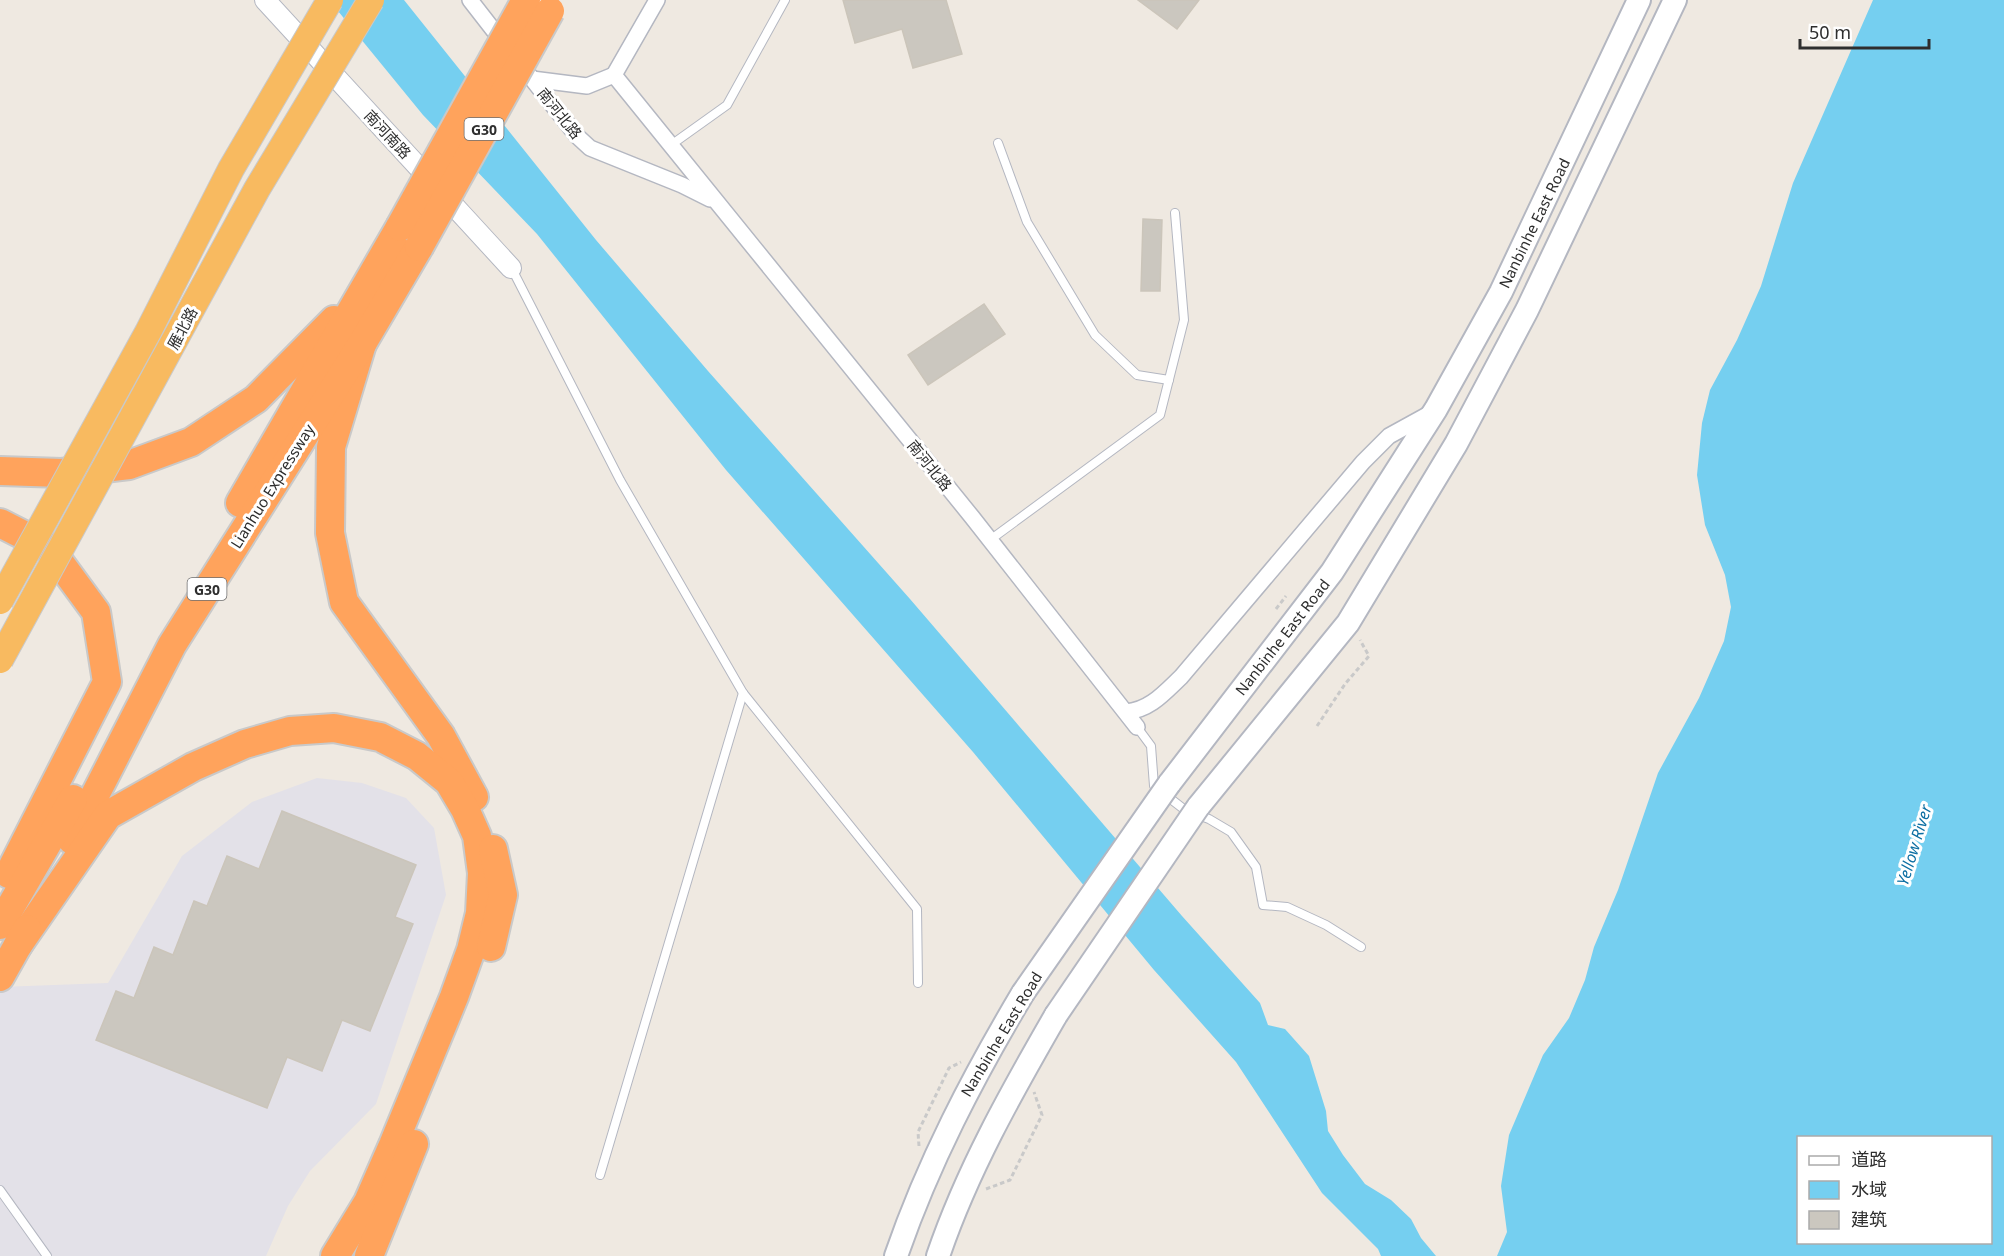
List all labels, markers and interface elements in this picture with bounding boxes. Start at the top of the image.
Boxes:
scale bar [1800,12,1929,50]
text: 50 m [1809,20,1851,44]
street label: 南河北路 [533,83,587,143]
street label: 南河南路 [360,105,416,163]
road number: G30 [464,118,504,140]
street label: Nanbinhe East Road [1494,155,1574,291]
street label: 雁北路 [163,303,201,353]
street label: Lianhuo Expressway [226,420,319,552]
street label: 南河北路 [903,435,957,495]
street label: Nanbinhe East Road [1230,575,1334,699]
road number: G30 [188,578,226,600]
water label: Yellow River [1891,801,1937,888]
street label: Nanbinhe East Road [956,968,1046,1100]
legend [1797,1136,1992,1244]
text: 道路 [1851,1147,1887,1171]
text: 水域 [1851,1177,1887,1201]
text: 建筑 [1851,1207,1887,1231]

